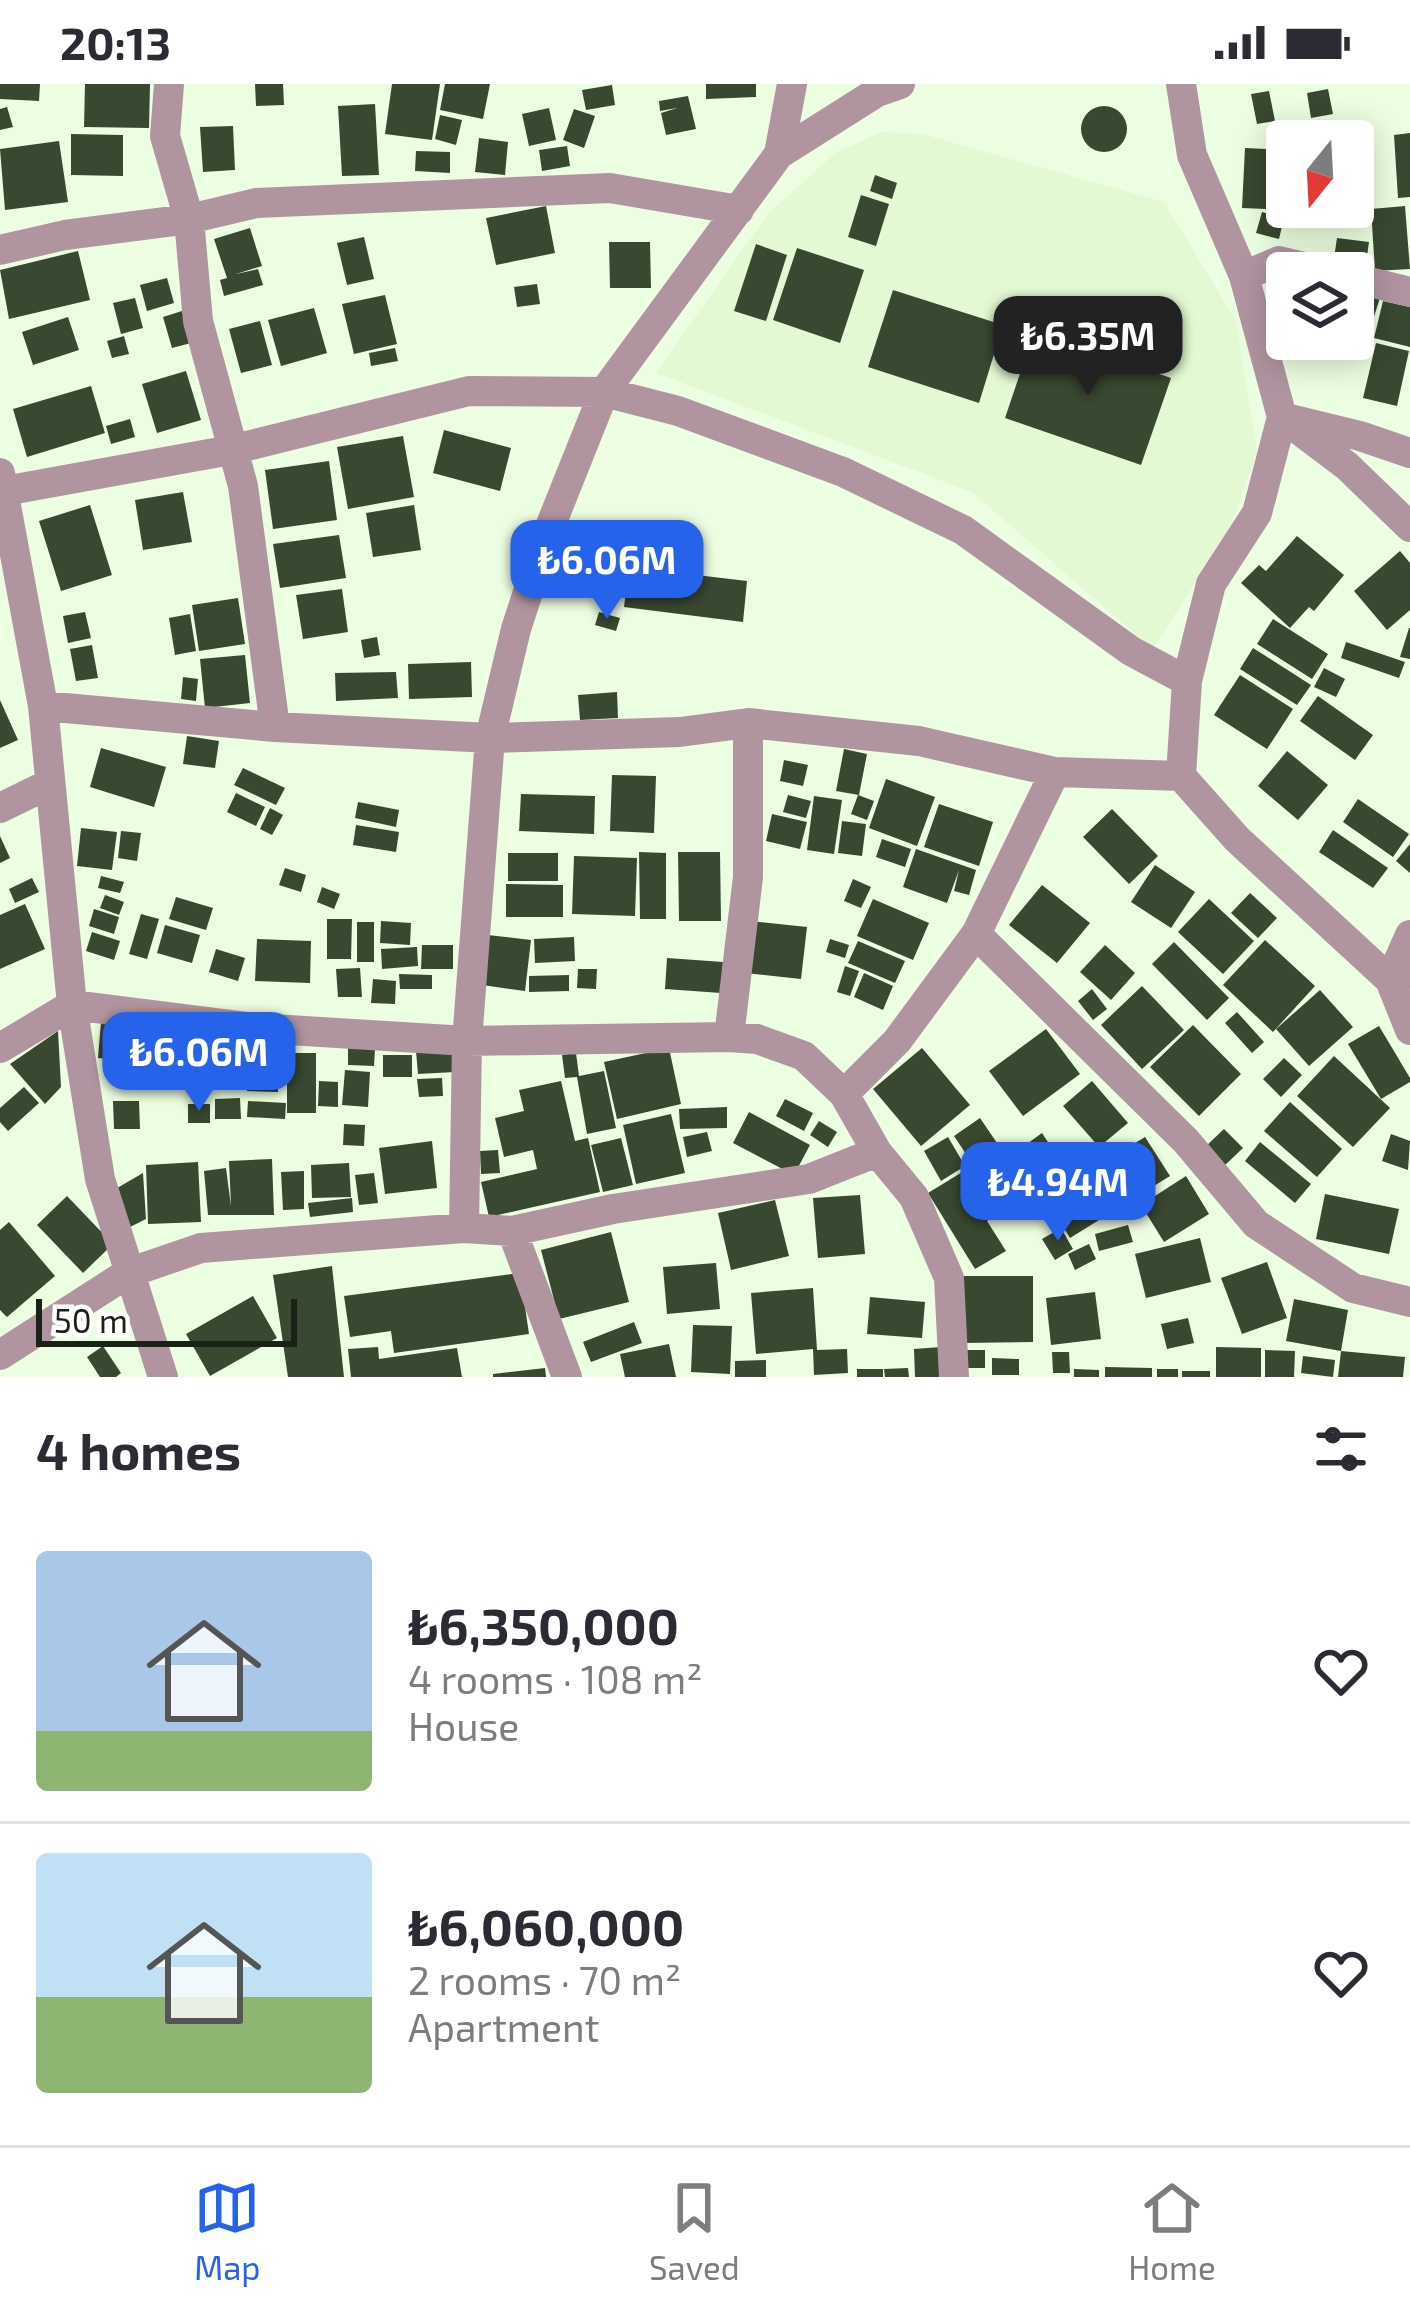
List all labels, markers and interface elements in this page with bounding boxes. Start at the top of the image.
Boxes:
text: 20:13 [60,15,171,69]
north arrow [1266,120,1374,228]
map controls [1266,120,1374,360]
button: layers [1266,252,1374,360]
pin: ₺6.35M [990,296,1186,398]
text: ₺6.35M [1020,311,1156,358]
pin: ₺6.06M [509,520,705,622]
text: ₺6.06M [537,535,677,582]
pin: ₺6.06M [101,1012,297,1114]
text: ₺6.06M [129,1027,269,1074]
pin: ₺4.94M [960,1142,1156,1244]
text: ₺4.94M [987,1157,1129,1204]
scale bar [36,1293,297,1346]
text: 50 m [54,1300,128,1340]
icon: filters [1308,1416,1374,1482]
text: 4 homes [36,1419,241,1480]
text: ₺6,350,000 [408,1594,679,1655]
icon: home [132,1599,276,1743]
icon: heart [1308,1638,1374,1704]
text: 4 rooms · 108 m² [408,1655,702,1702]
text: House [408,1702,519,1749]
text: ₺6,060,000 [408,1895,684,1956]
icon: home [132,1901,276,2045]
icon: heart [1308,1940,1374,2006]
text: 2 rooms · 70 m² [408,1956,681,2003]
text: Apartment [408,2003,599,2050]
tab: Map [194,2175,261,2287]
tab: Saved [649,2175,740,2287]
tab: Home [1128,2175,1216,2287]

